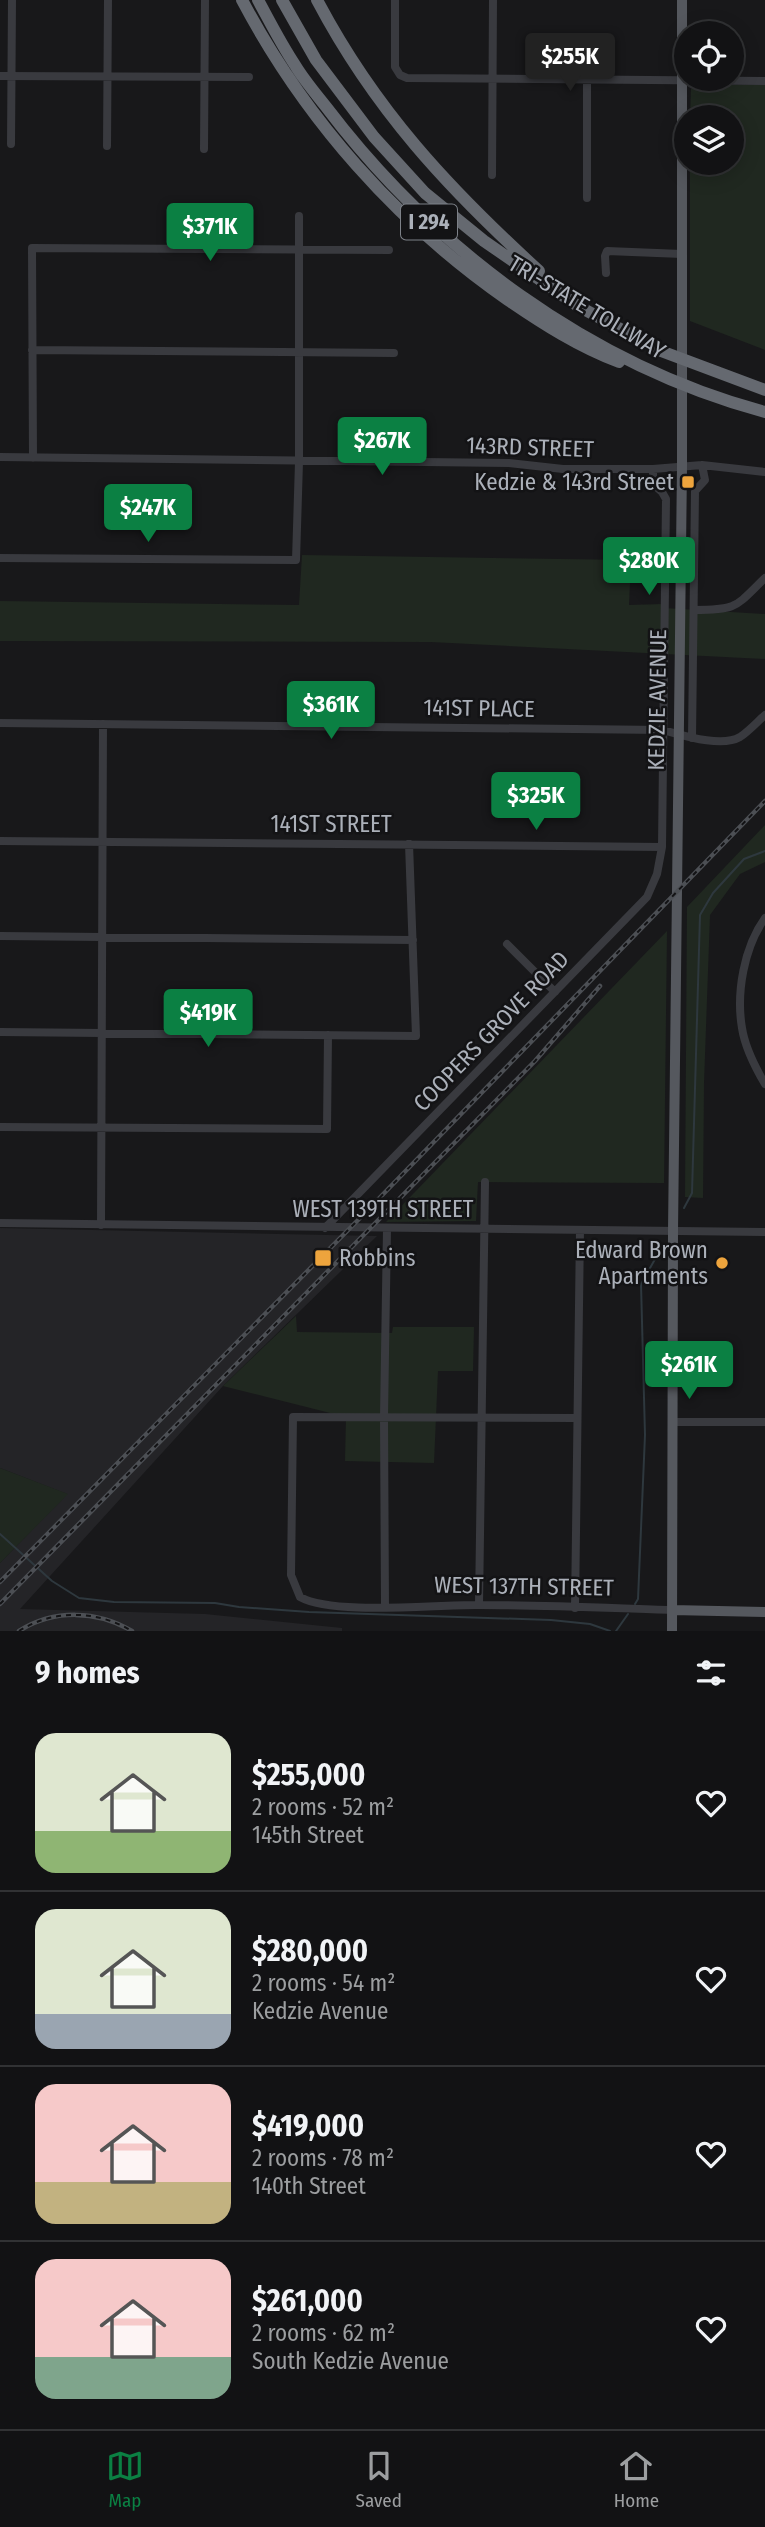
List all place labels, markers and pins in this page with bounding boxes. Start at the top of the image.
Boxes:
pin: $255K [521,34,619,93]
pin: $371K [161,204,259,263]
pin: $267K [333,418,431,477]
place label: Kedzie & 143rd Street [474,468,674,496]
marker: Kedzie & 143rd Street [680,474,696,490]
pin: $247K [99,484,197,544]
pin: $280K [600,538,698,597]
pin: $361K [282,682,380,741]
pin: $325K [487,772,585,832]
pin: $419K [159,990,257,1049]
place label: Edward Brown Apartments [575,1236,708,1290]
place label: Robbins [339,1244,416,1272]
marker: Robbins [313,1248,333,1268]
marker: Edward Brown Apartments [714,1255,730,1271]
pin: $261K [640,1342,738,1401]

